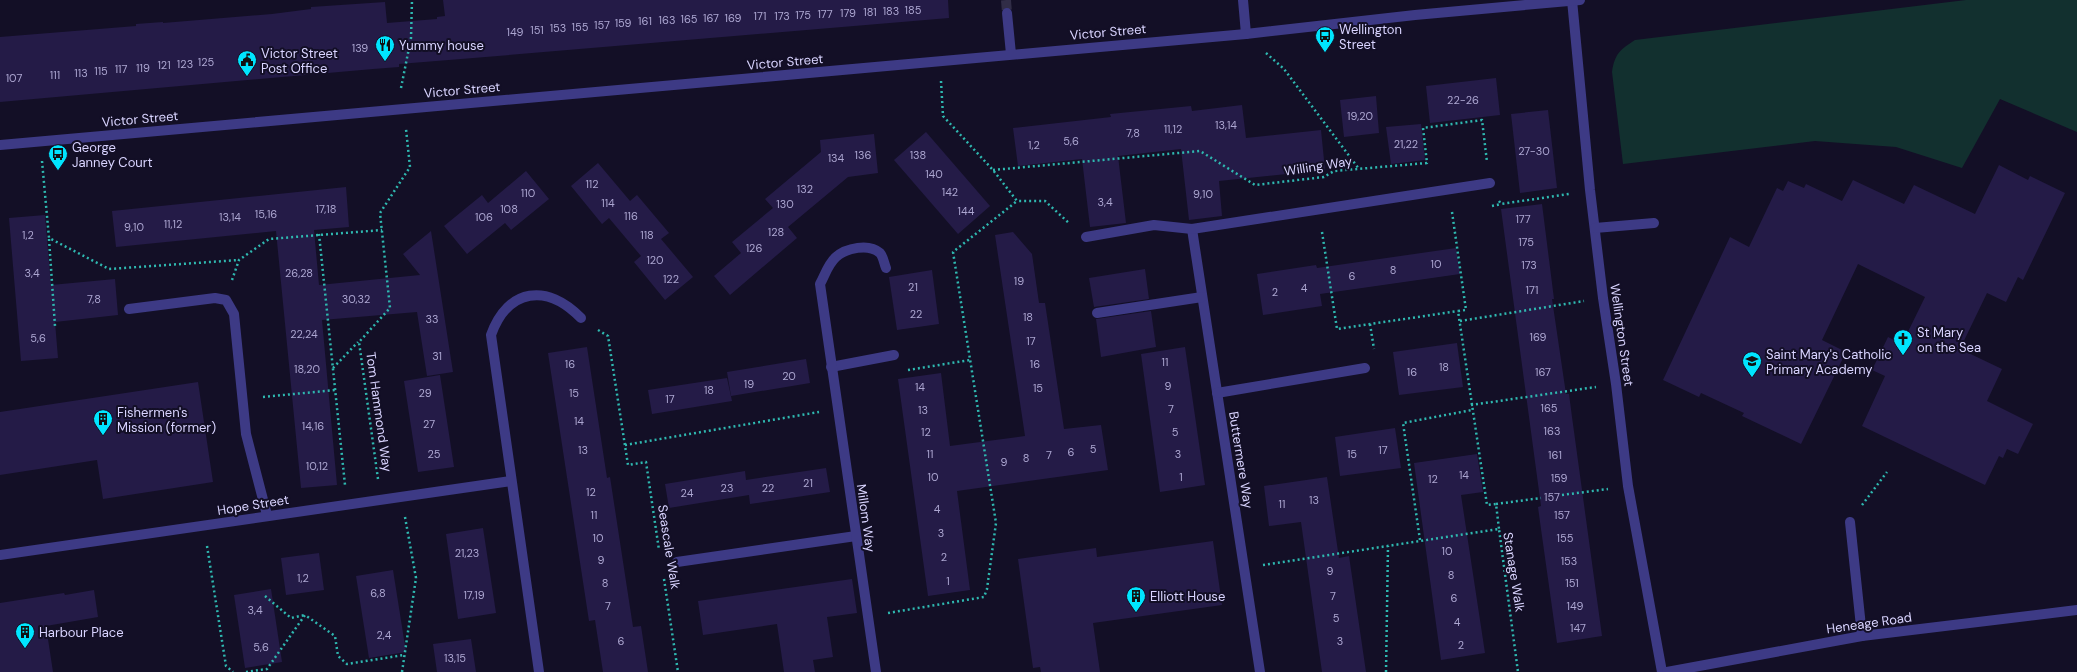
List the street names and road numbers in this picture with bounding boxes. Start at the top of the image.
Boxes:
street label: Victor Street [1069,20,1147,44]
street label: Victor Street [746,50,824,74]
street label: Victor Street [423,78,501,102]
street label: Victor Street [101,107,179,131]
street label: Willing Way [1283,152,1353,180]
street label: Wellington Street [1606,283,1638,387]
street label: Tom Hammond Way [362,351,396,473]
street label: Buttermere Way [1225,410,1257,510]
street label: Millom Way [853,483,879,553]
street label: Hope Street [216,491,290,519]
street label: Seascale Walk [654,504,684,591]
street label: Stanage Walk [1499,531,1529,614]
street label: Heneage Road [1825,609,1913,637]

